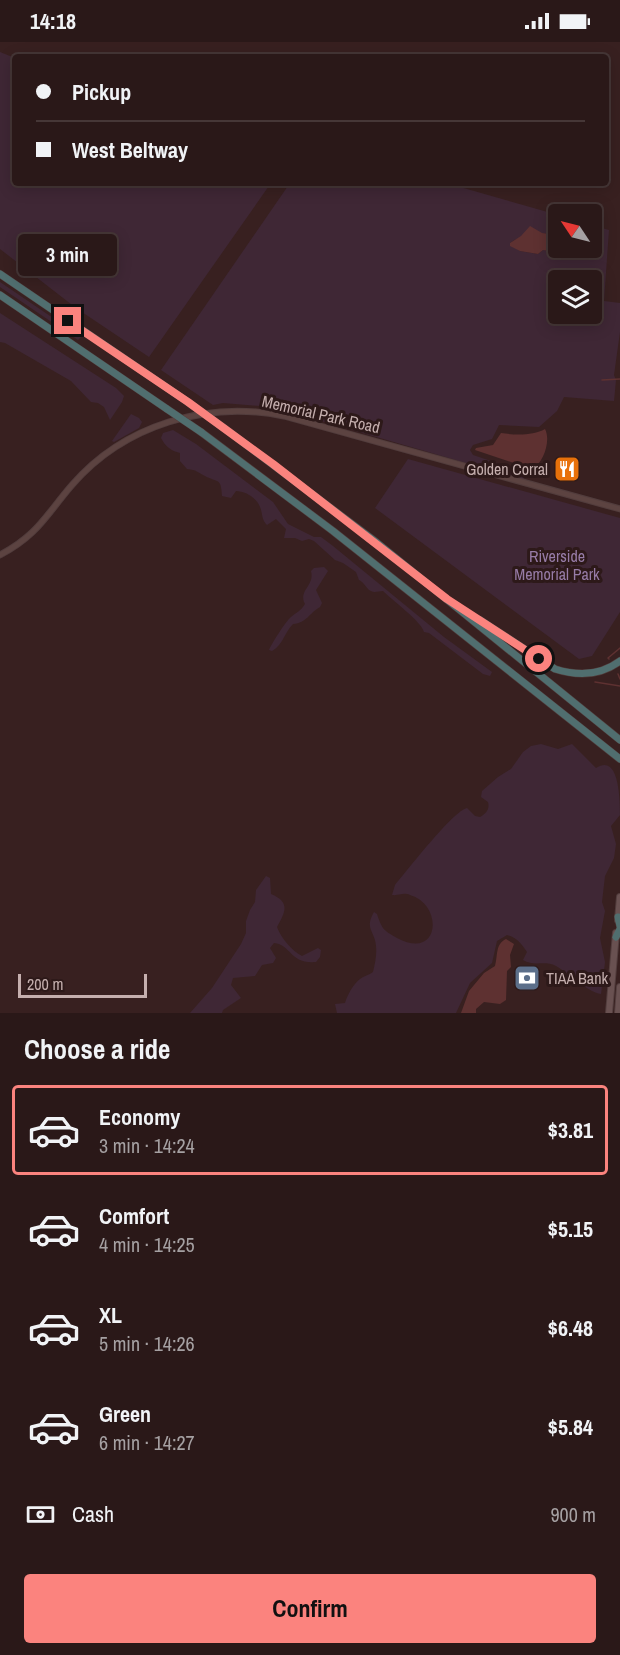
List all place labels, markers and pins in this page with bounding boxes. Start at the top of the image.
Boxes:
restaurant icon: Golden Corral [552,454,582,484]
place label: Golden Corral [466,458,548,480]
bank icon: TIAA Bank [512,963,542,993]
place label: TIAA Bank [546,967,608,989]

